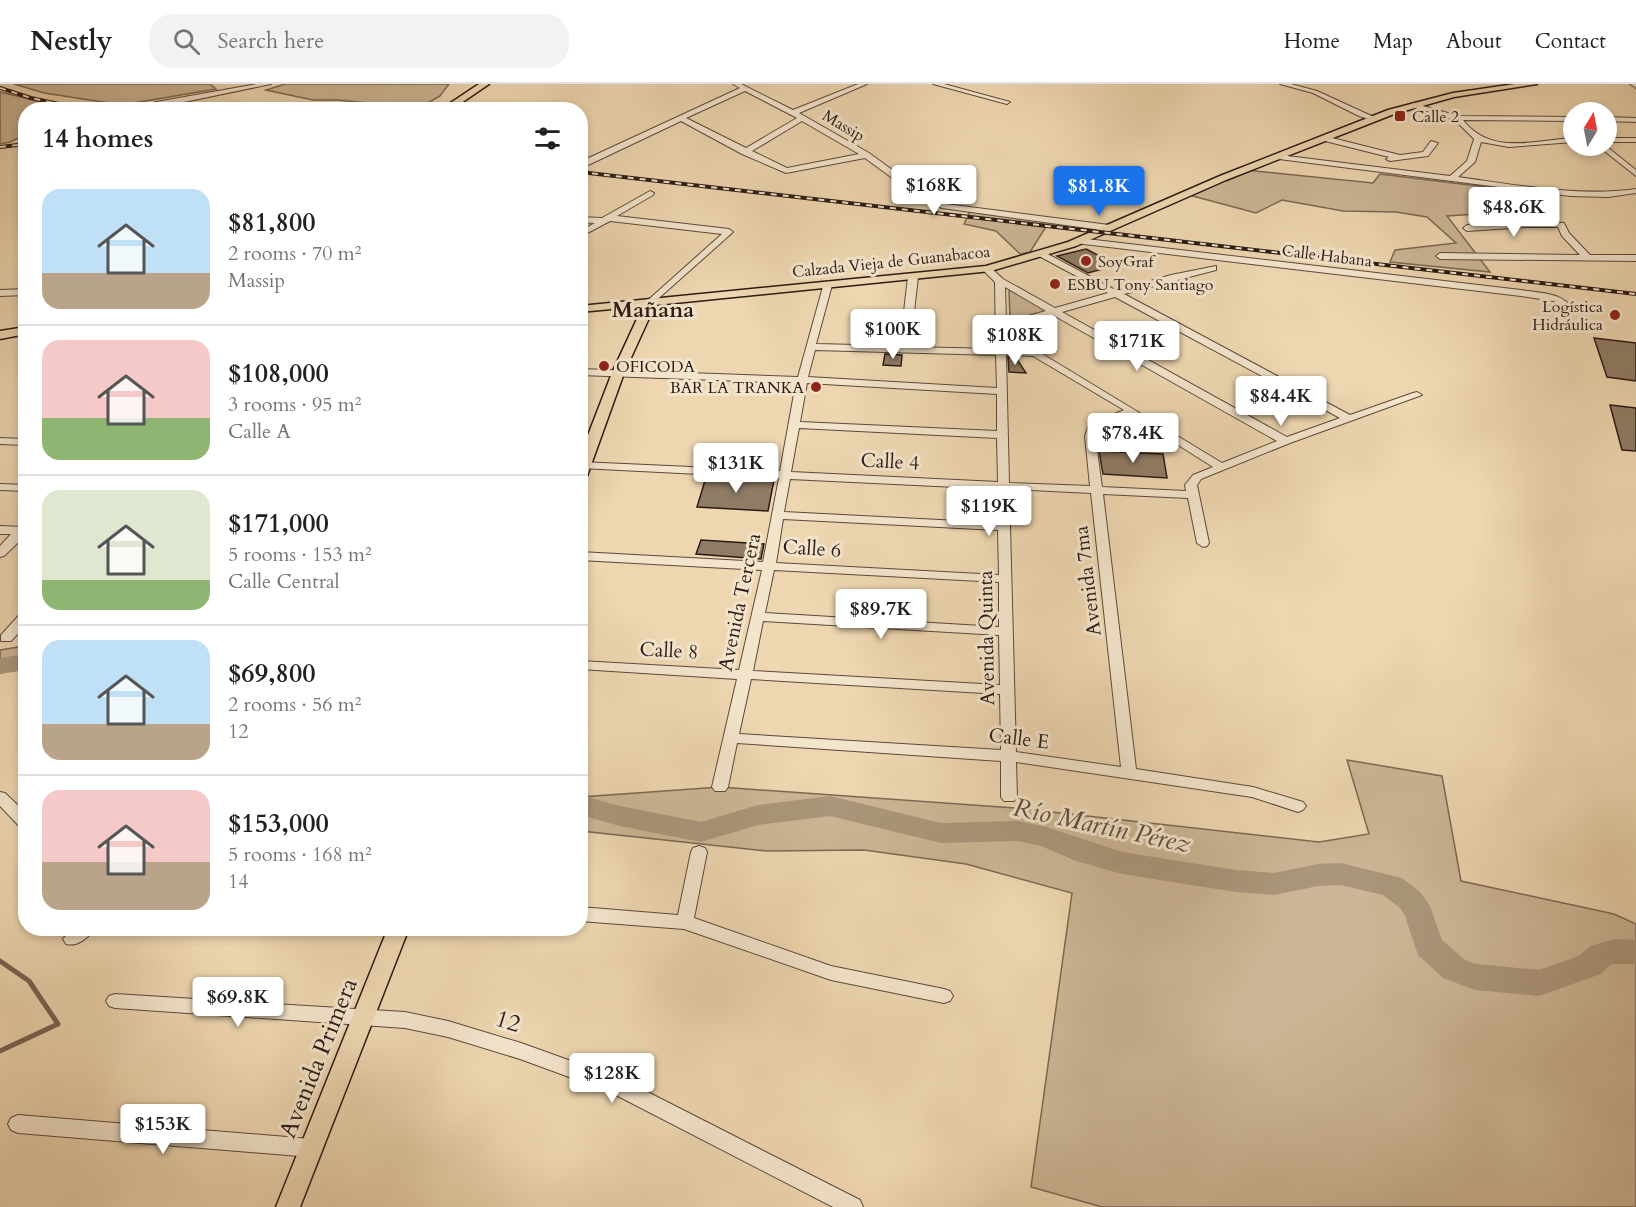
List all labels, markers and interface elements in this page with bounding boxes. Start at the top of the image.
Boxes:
search box [149,14,569,68]
text: Nestly [30,22,113,60]
icon: search [170,25,203,58]
text: Search here [218,26,324,56]
text: Home [1284,27,1340,56]
text: Map [1373,27,1413,56]
text: About [1446,27,1502,56]
text: Contact [1535,27,1606,56]
north arrow [1563,102,1617,156]
map controls [1563,102,1617,156]
street label: Massip [818,105,869,147]
place label: Calle 2 [1412,106,1459,128]
marker: Calle 2 [1393,109,1407,123]
text: 14 homes [42,121,153,156]
icon: filters [531,122,564,155]
pin: $168K [892,165,976,216]
pin: $81.8K [1050,166,1148,217]
text: $168K [905,171,963,198]
text: $81.8K [1068,172,1130,199]
pin: $48.6K [1465,187,1563,238]
text: $48.6K [1483,193,1545,220]
text: $81,800 [228,205,316,240]
icon: home [90,213,162,285]
text: 2 rooms · 70 m² [228,240,361,267]
street label: Calle Habana [1281,240,1373,272]
street label: Calzada Vieja de Guanabacoa [791,241,991,283]
place label: SoyGraf [1098,251,1157,273]
marker: SoyGraf [1079,254,1093,268]
text: Massip [228,267,285,294]
place label: ESBU Tony Santiago [1067,274,1214,296]
marker: ESBU Tony Santiago [1048,277,1062,291]
district label: Mañana [612,295,694,325]
place label: Logística Hidráulica [1532,296,1603,336]
marker: Logística Hidráulica [1608,308,1622,322]
pin: $100K [851,309,935,360]
text: $100K [864,315,922,342]
pin: $108K [973,315,1057,366]
text: $108K [986,321,1044,348]
pin: $171K [1095,321,1179,372]
text: $171K [1108,327,1166,354]
text: $108,000 [228,356,329,391]
place label: OFICODA [616,356,695,378]
marker: OFICODA [597,359,611,373]
icon: home [90,364,162,436]
pin: $84.4K [1232,376,1330,427]
place label: BAR LA TRANKA [670,377,805,399]
marker: BAR LA TRANKA [809,380,823,394]
text: $84.4K [1250,382,1312,409]
text: 3 rooms · 95 m² [228,391,361,418]
pin: $78.4K [1084,413,1182,464]
text: Calle A [228,418,291,445]
text: $78.4K [1102,419,1164,446]
pin: $131K [694,443,778,494]
street label: Calle 4 [860,446,920,477]
text: $131K [707,449,765,476]
pin: $119K [947,486,1031,537]
text: $119K [960,492,1018,519]
text: $171,000 [228,506,329,541]
icon: home [90,514,162,586]
street label: Avenida 7ma [1067,524,1108,638]
street label: Avenida Tercera [712,530,767,674]
street label: Calle 6 [782,533,842,564]
text: 5 rooms · 153 m² [228,541,372,568]
text: Calle Central [228,568,340,595]
street label: Avenida Quinta [972,570,1001,706]
pin: $89.7K [832,589,930,640]
text: $89.7K [850,595,912,622]
street label: Calle 8 [639,635,699,666]
text: $69,800 [228,656,316,691]
icon: home [90,664,162,736]
text: 2 rooms · 56 m² [228,691,361,718]
text: 12 [228,718,249,745]
street label: Calle E [987,721,1051,756]
water label: Río Martín Pérez [1010,790,1194,861]
text: $153,000 [228,806,329,841]
icon: home [90,814,162,886]
text: 5 rooms · 168 m² [228,841,372,868]
text: 14 [228,868,249,895]
street label: Avenida Primera [271,973,366,1143]
pin: $69.8K [189,977,287,1028]
text: $69.8K [207,983,269,1010]
street label: 12 [491,1002,524,1041]
pin: $128K [570,1053,654,1104]
text: $128K [583,1059,641,1086]
pin: $153K [121,1104,205,1155]
text: $153K [134,1110,192,1137]

